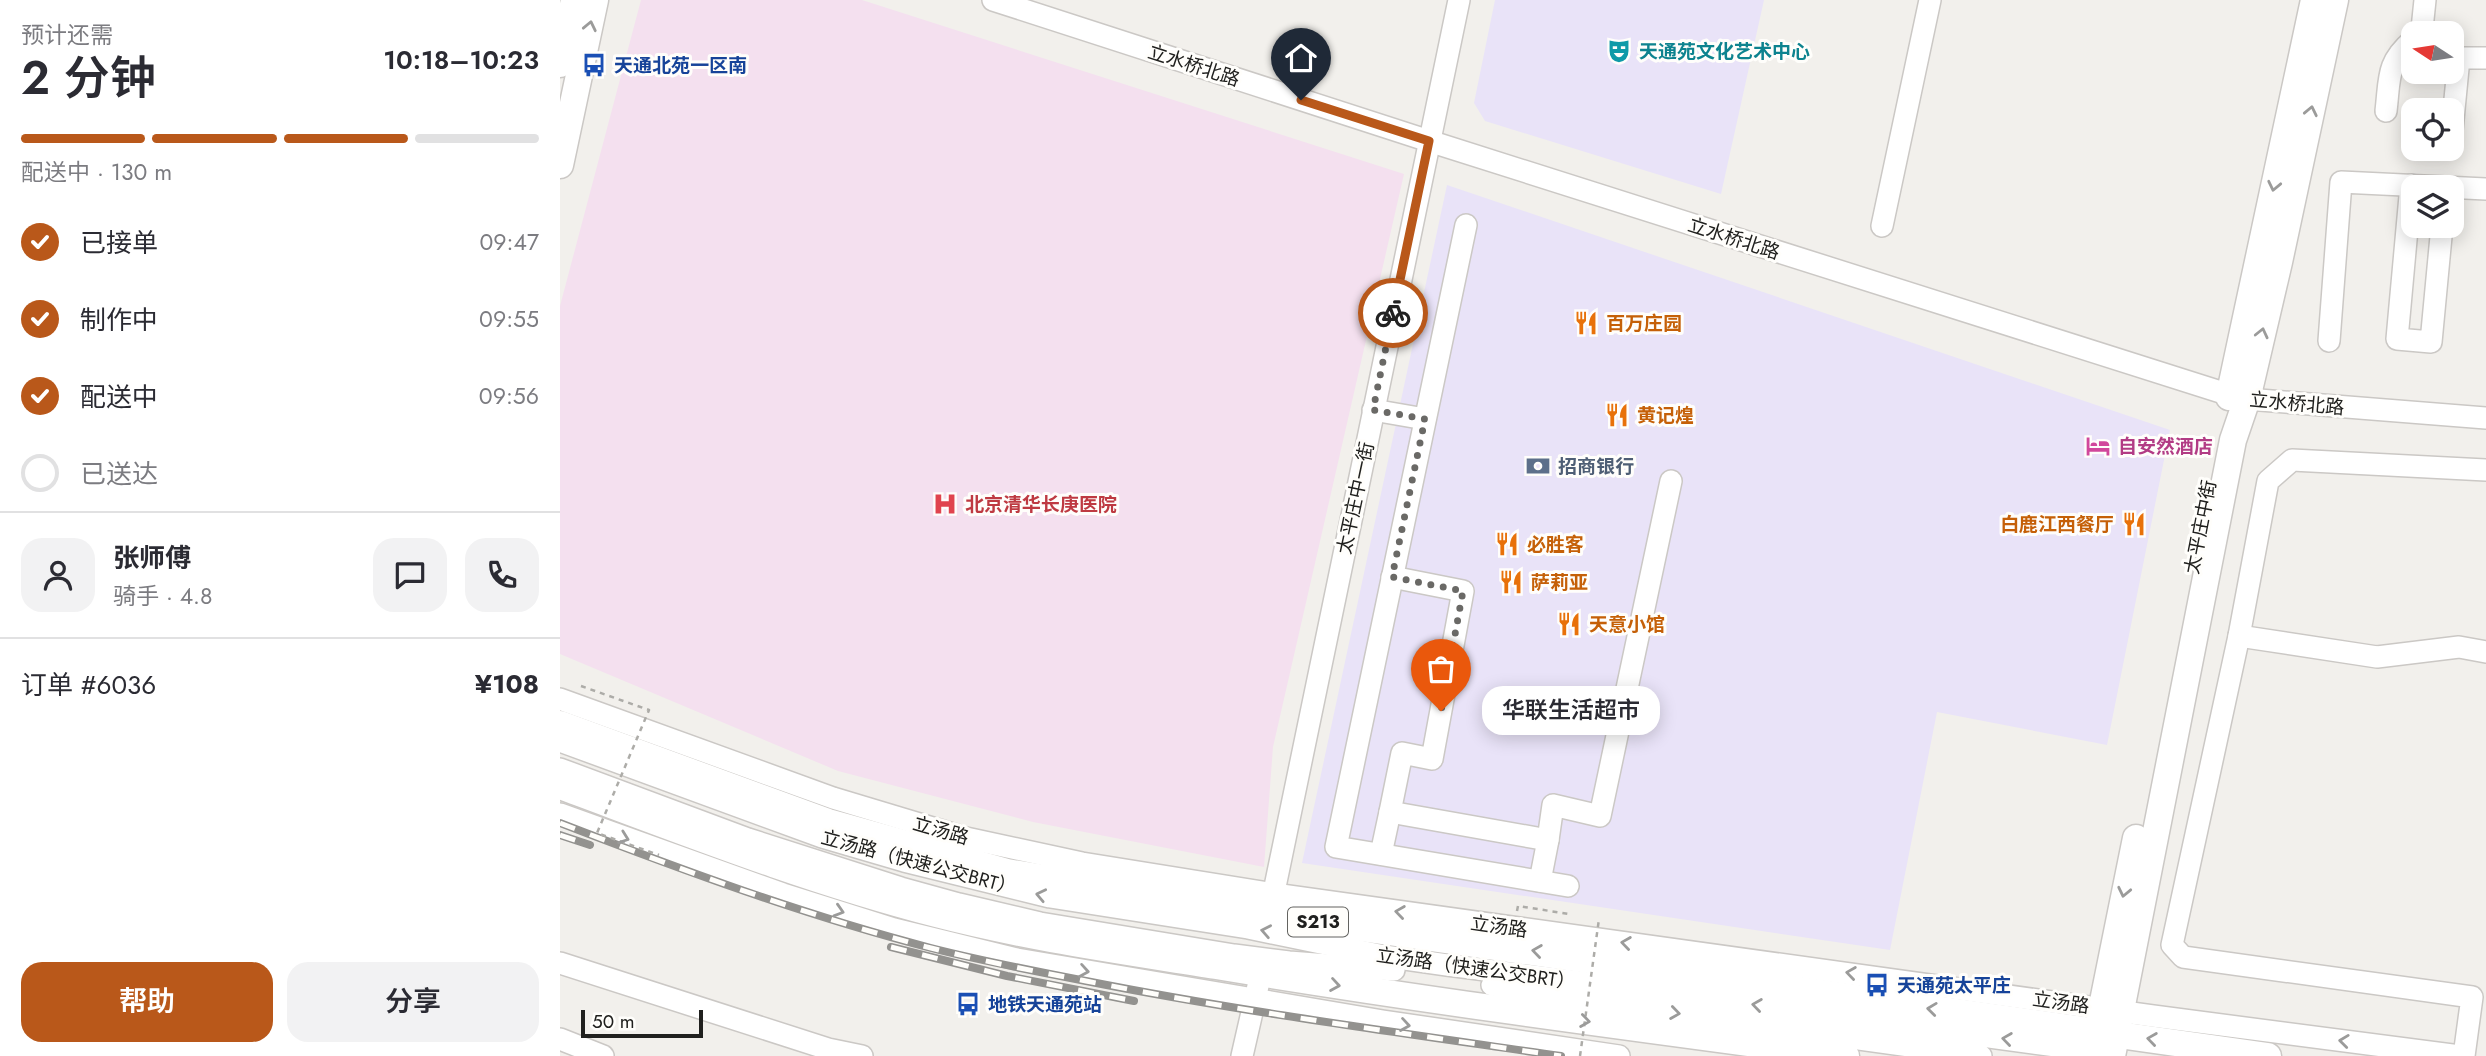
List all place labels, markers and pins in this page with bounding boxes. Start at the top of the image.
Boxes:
pin [1271,28,1331,100]
theatre icon: 天通苑文化艺术中心 [1605,37,1633,65]
place label: 天通苑文化艺术中心 [1639,38,1810,65]
bus stop icon: 天通北苑一区南 [580,51,608,79]
place label: 天通北苑一区南 [614,52,747,79]
restaurant icon: 百万庄园 [1572,309,1600,337]
place label: 百万庄园 [1606,310,1682,337]
restaurant icon: 黄记煌 [1603,401,1631,429]
place label: 黄记煌 [1637,402,1694,429]
hotel icon: 自安然酒店 [2084,432,2112,460]
place label: 自安然酒店 [2118,433,2213,460]
bank icon: 招商银行 [1524,452,1552,480]
place label: 招商银行 [1558,453,1634,480]
hospital icon: 北京清华长庚医院 [931,490,959,518]
place label: 北京清华长庚医院 [965,491,1117,518]
restaurant icon: 白鹿江西餐厅 [2120,510,2148,538]
place label: 白鹿江西餐厅 [2000,511,2114,538]
restaurant icon: 必胜客 [1493,530,1521,558]
place label: 必胜客 [1527,531,1584,558]
restaurant icon: 萨莉亚 [1497,568,1525,596]
place label: 萨莉亚 [1531,569,1588,596]
restaurant icon: 天意小馆 [1555,610,1583,638]
place label: 天意小馆 [1589,611,1665,638]
pin [1411,639,1471,711]
callout: 华联生活超市 [1483,686,1662,736]
bus stop icon: 天通苑太平庄 [1863,971,1891,999]
place label: 天通苑太平庄 [1897,972,2011,999]
bus stop icon: 地铁天通苑站 [954,990,982,1018]
place label: 地铁天通苑站 [988,991,1102,1018]

